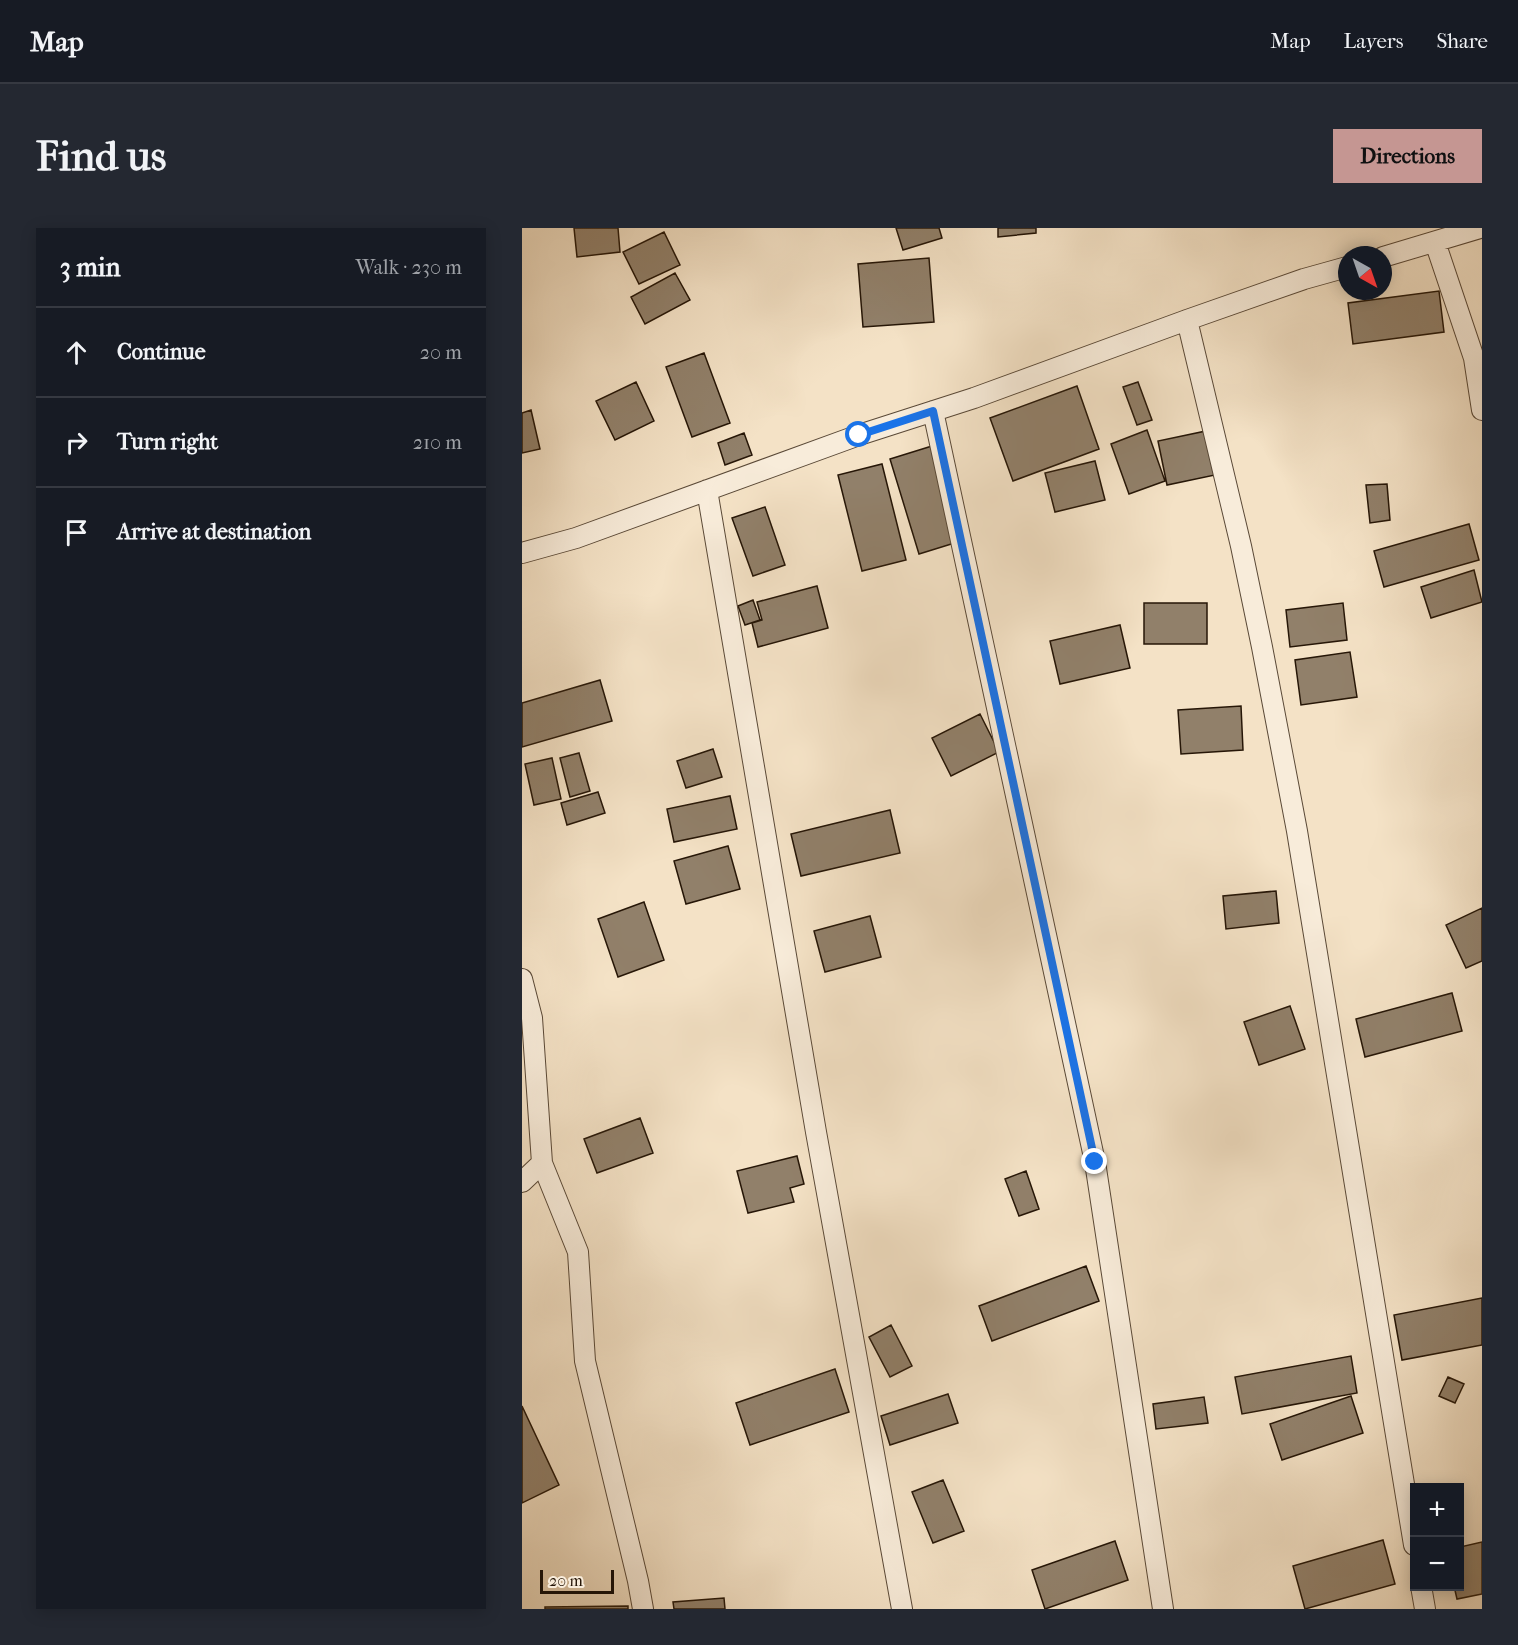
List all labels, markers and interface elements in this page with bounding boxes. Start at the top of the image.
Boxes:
text: Map [30,25,84,58]
text: Map [1270,29,1311,53]
text: Layers [1344,29,1403,53]
text: Share [1436,29,1488,53]
button: Directions [1333,129,1482,183]
text: Find us [36,132,166,181]
north arrow [1338,246,1392,300]
text: 3 min [60,252,121,283]
text: Walk · 230 m [356,256,462,279]
icon: ahead [60,336,93,369]
text: Continue [117,339,206,365]
text: 20 m [420,341,462,364]
route start [845,421,871,447]
icon: right [60,426,93,459]
text: Turn right [117,429,218,455]
text: 210 m [413,431,462,454]
icon: arrive [60,516,93,549]
text: Arrive at destination [117,519,311,545]
route end [1081,1148,1107,1174]
map controls [1410,1483,1464,1591]
button: + [1410,1483,1464,1537]
button: − [1410,1537,1464,1591]
scale bar [540,1567,614,1594]
text: 20 m [549,1571,583,1590]

